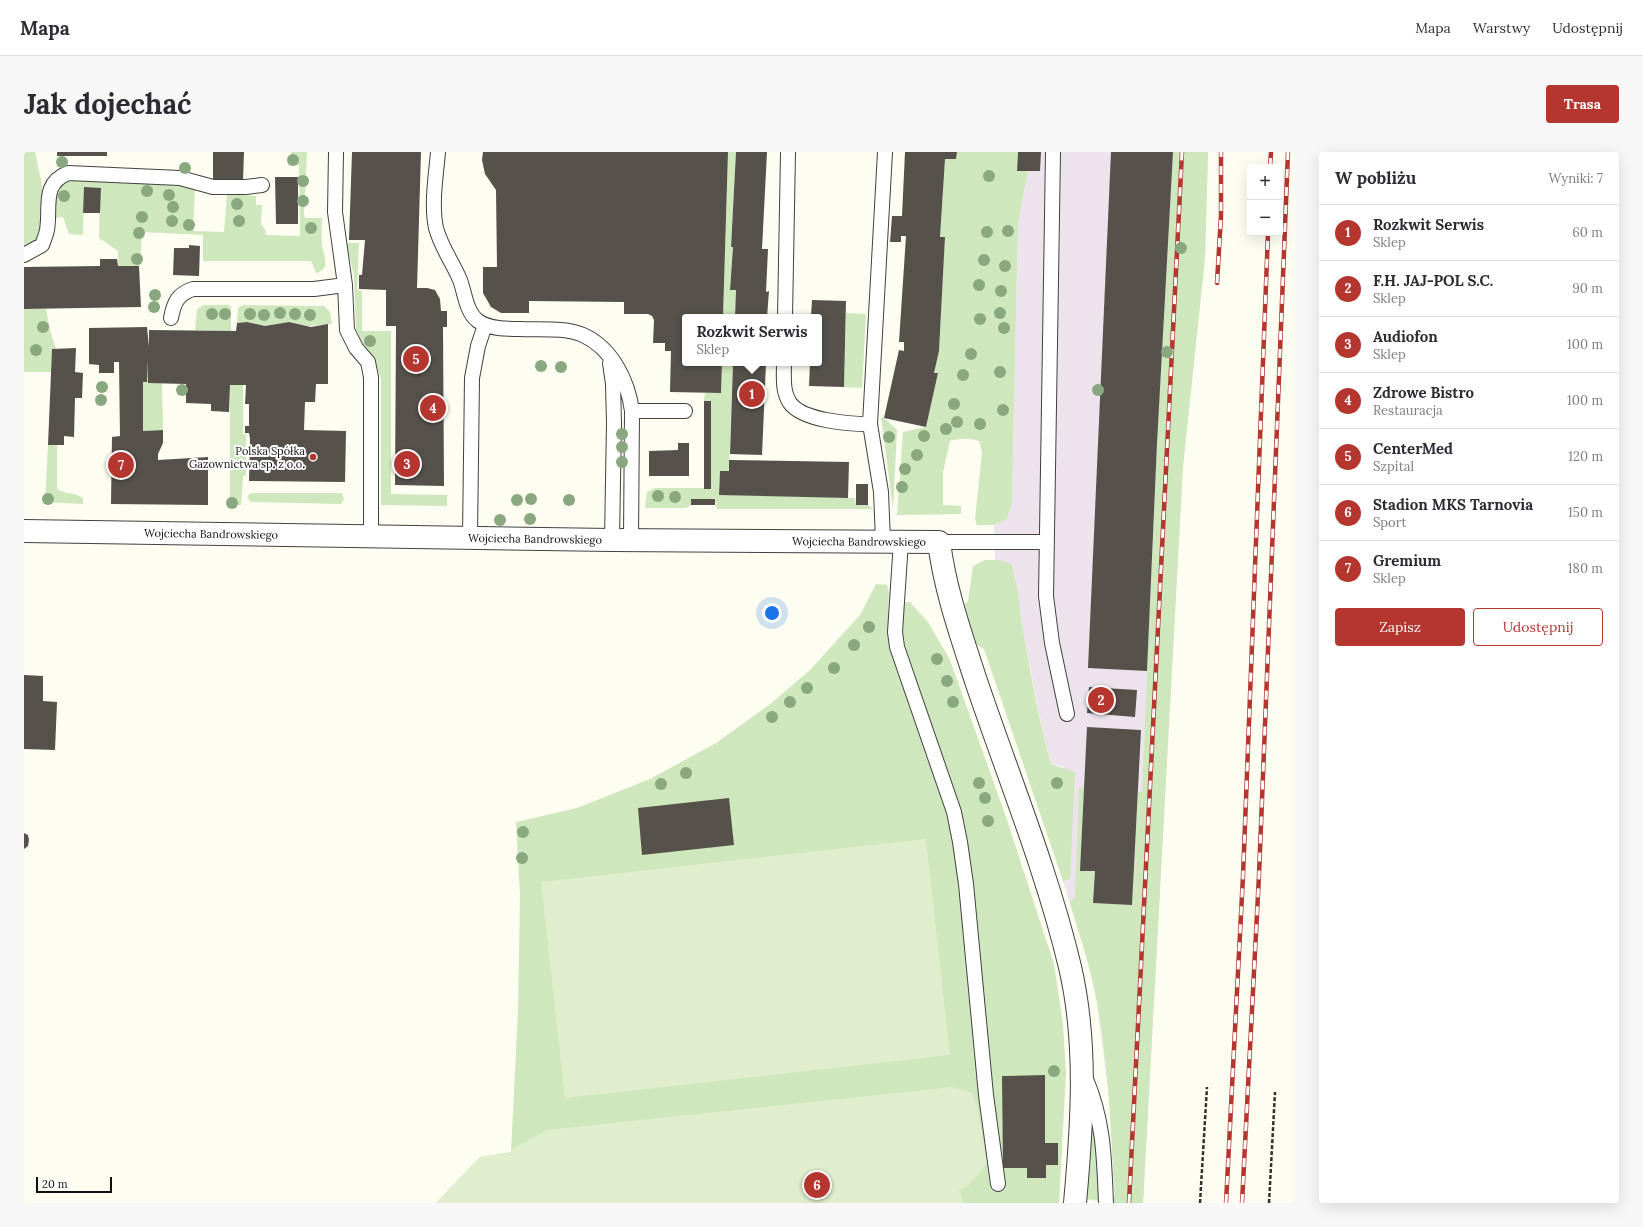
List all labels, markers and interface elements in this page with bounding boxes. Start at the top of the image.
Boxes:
text: Mapa [20,16,70,40]
text: Mapa [1415,19,1451,37]
text: Warstwy [1473,19,1530,37]
text: Udostępnij [1552,19,1623,37]
button: Trasa [1546,85,1619,123]
text: Jak dojechać [24,86,192,122]
map controls [1247,164,1283,236]
button: + [1247,164,1283,200]
text: W pobliżu [1335,167,1416,189]
text: Wyniki: 7 [1549,170,1603,187]
button: − [1247,200,1283,236]
text: Rozkwit Serwis [1373,215,1484,234]
text: 1 [1345,224,1351,241]
text: 60 m [1572,224,1603,241]
text: Sklep [1373,234,1406,251]
text: F.H. JAJ-POL S.C. [1373,271,1493,290]
text: 2 [1345,280,1351,297]
text: 90 m [1572,280,1603,297]
text: Sklep [1373,290,1406,307]
popup [682,314,822,366]
text: Rozkwit Serwis [696,322,808,341]
text: Audiofon [1373,327,1438,346]
text: 3 [1344,336,1352,353]
text: 100 m [1567,336,1603,353]
text: Sklep [696,341,729,358]
pin: 5 [403,344,429,374]
text: Sklep [1373,346,1406,363]
pin: 1 [739,379,765,409]
text: Zdrowe Bistro [1373,383,1474,402]
text: 4 [1344,392,1352,409]
text: 100 m [1567,392,1603,409]
pin: 4 [420,393,446,423]
text: Restauracja [1373,402,1443,419]
text: CenterMed [1373,439,1453,458]
place label: Polska Spółka Gazownictwa sp. z o.o. [189,444,305,471]
text: 5 [1344,448,1352,465]
text: 120 m [1568,448,1603,465]
pin: 3 [394,449,420,479]
pin: 7 [108,450,134,480]
marker: Polska Spółka Gazownictwa sp. z o.o. [308,452,318,462]
text: Szpital [1373,458,1414,475]
text: Stadion MKS Tarnovia [1373,495,1533,514]
text: 6 [1344,504,1352,521]
text: 150 m [1568,504,1603,521]
text: Sport [1373,514,1406,531]
street label: Wojciecha Bandrowskiego [144,526,278,542]
street label: Wojciecha Bandrowskiego [468,531,602,547]
street label: Wojciecha Bandrowskiego [792,534,926,549]
text: Gremium [1373,551,1441,570]
text: 7 [1345,560,1351,577]
text: 180 m [1568,560,1603,577]
text: Sklep [1373,570,1406,587]
your location [762,603,782,623]
button: Zapisz [1335,608,1465,646]
button: Udostępnij [1473,608,1603,646]
pin: 2 [1088,685,1114,715]
pin: 6 [804,1170,830,1200]
scale bar [36,1175,112,1194]
text: 20 m [42,1177,67,1191]

